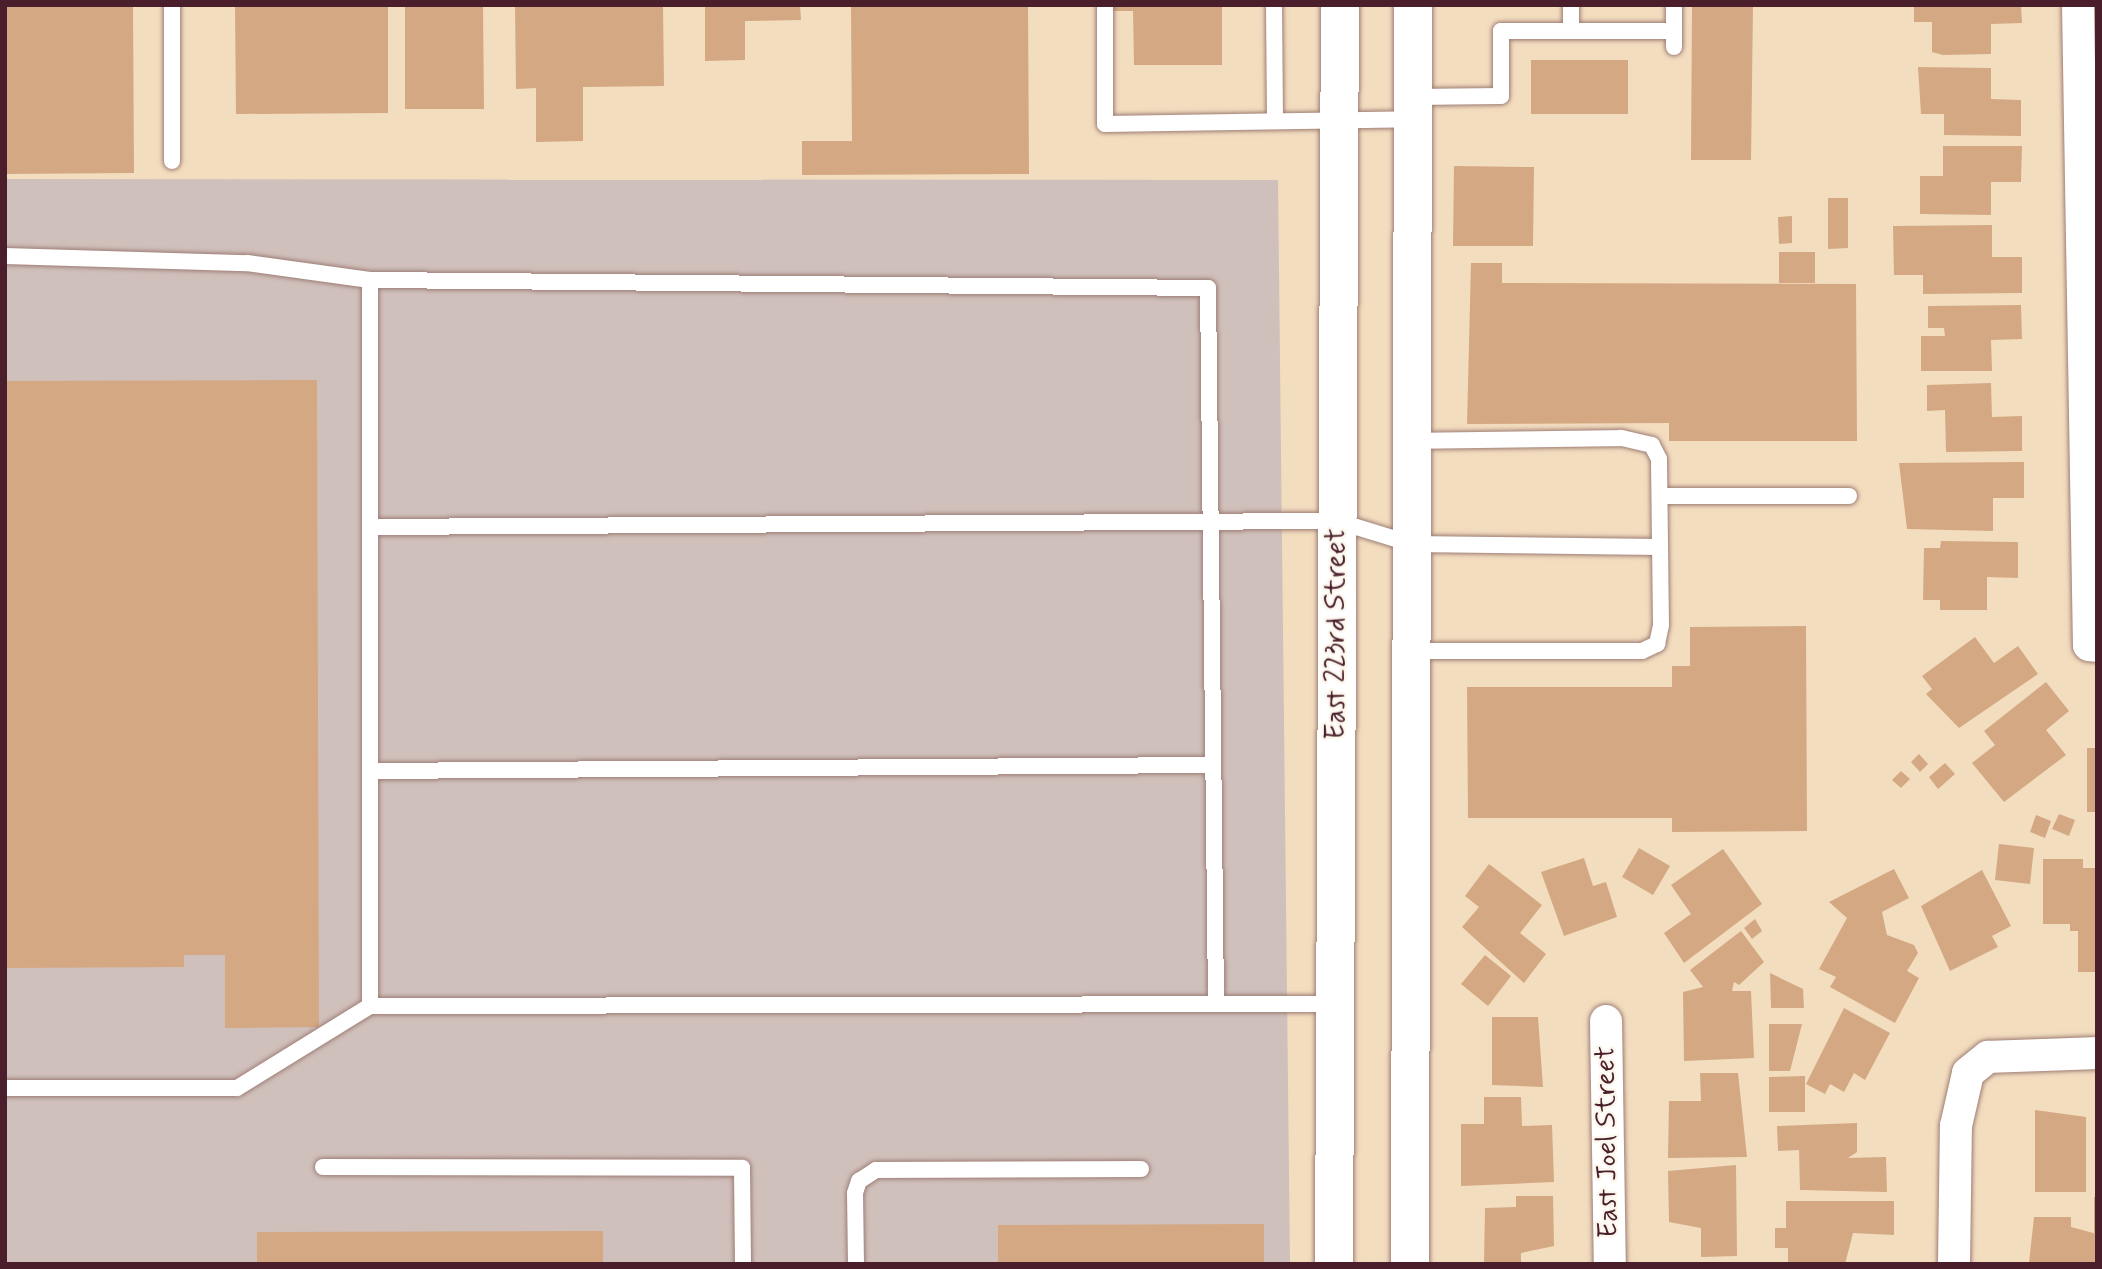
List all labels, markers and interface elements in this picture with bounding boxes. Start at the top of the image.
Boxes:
street label: East 223rd Street [1320,529,1354,739]
street label: East Joel Street [1590,1046,1626,1238]

